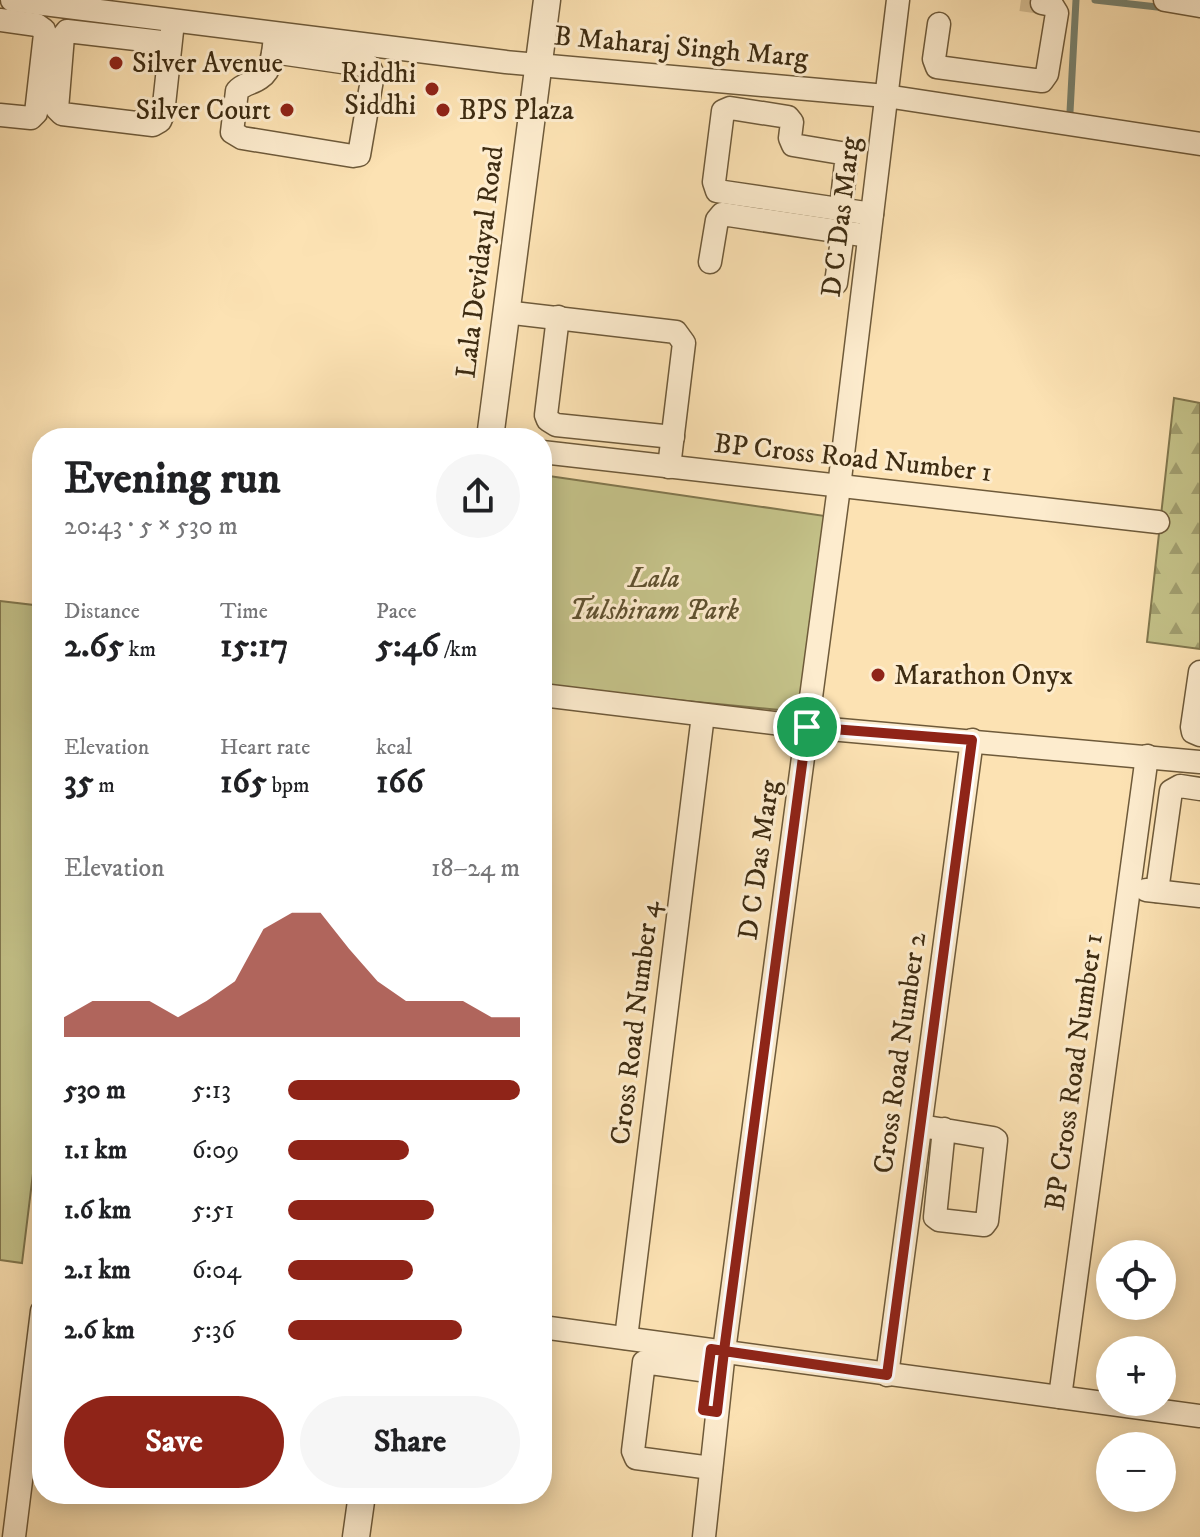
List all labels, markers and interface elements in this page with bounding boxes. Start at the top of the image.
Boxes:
street label: B Maharaj Singh Marg [552,18,810,76]
place label: Silver Avenue [132,46,283,81]
marker: Silver Avenue [107,54,125,72]
place label: Riddhi Siddhi [340,56,416,123]
marker: Riddhi Siddhi [423,80,441,98]
place label: Silver Court [135,93,271,128]
place label: BPS Plaza [459,93,574,128]
marker: Silver Court [278,101,296,119]
marker: BPS Plaza [434,101,452,119]
street label: D C Das Marg [814,135,868,299]
street label: Lala Devidayal Road [448,144,512,380]
street label: BP Cross Road Number 1 [712,426,994,490]
text: Evening run [64,452,281,507]
button: share [436,454,520,538]
text: 20:43 · 5 × 530 m [64,510,238,543]
park label: Lala Tulshiram Park [569,561,739,628]
text: Distance [64,598,140,625]
text: Time [220,598,268,625]
text: Pace [376,598,417,625]
text: 2.65 [64,625,124,667]
text: 15:17 [220,625,288,667]
text: 5:46 [376,625,439,667]
text: km [124,636,156,663]
text: /km [439,636,477,663]
place label: Marathon Onyx [894,658,1073,693]
marker: Marathon Onyx [869,666,887,684]
pin [773,693,841,761]
icon: arrive [785,705,829,749]
text: Elevation [64,734,149,761]
text: Heart rate [220,734,310,761]
text: kcal [376,734,412,761]
text: 35 [64,761,94,803]
text: 165 [220,761,267,803]
text: 166 [376,761,424,803]
text: m [94,772,115,799]
text: bpm [267,772,310,799]
street label: D C Das Marg [730,777,788,942]
text: Elevation [64,852,165,885]
text: 18–24 m [431,852,520,885]
street label: Cross Road Number 4 [603,898,667,1147]
street label: Cross Road Number 2 [866,930,934,1176]
street label: BP Cross Road Number 1 [1037,931,1111,1213]
text: 530 m [64,1074,126,1107]
text: 5:13 [192,1074,231,1107]
text: 1.1 km [64,1134,127,1167]
text: 6:09 [192,1134,239,1167]
text: 1.6 km [64,1194,131,1227]
text: 5:51 [192,1194,234,1227]
map controls [1096,1240,1176,1512]
button: locate [1096,1240,1176,1320]
text: 2.1 km [64,1254,131,1287]
text: 6:04 [192,1254,241,1287]
text: 2.6 km [64,1314,135,1347]
text: 5:36 [192,1314,235,1347]
button: + [1096,1336,1176,1416]
button: Save [64,1396,284,1488]
button: Share [300,1396,520,1488]
button: − [1096,1432,1176,1512]

